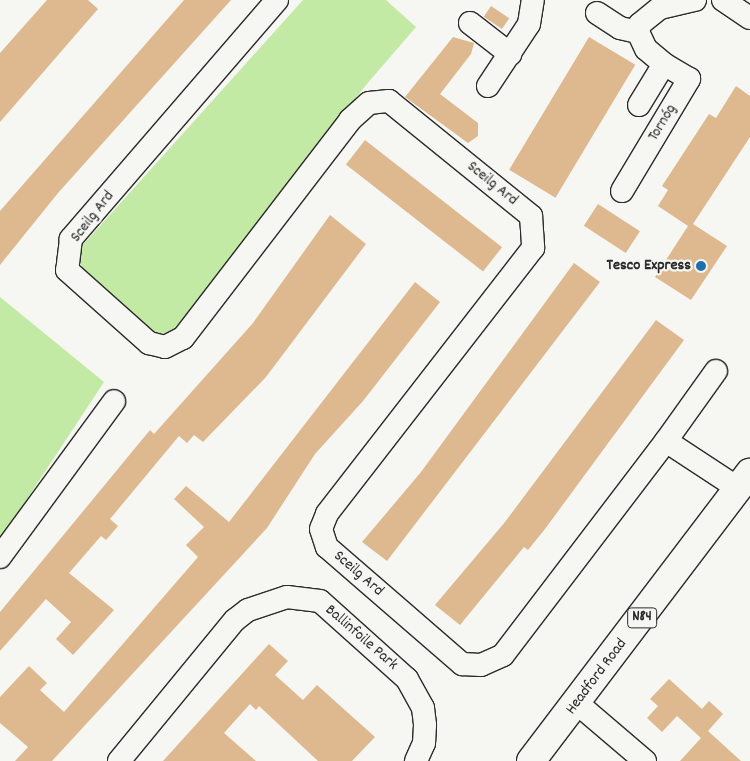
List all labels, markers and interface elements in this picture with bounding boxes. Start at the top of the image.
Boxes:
street label: Tornóg [645,101,681,145]
street label: Sceilg Ard [463,158,521,210]
street label: Sceilg Ard [67,187,119,247]
place label: Tesco Express [607,256,691,276]
marker: Tesco Express [695,260,707,272]
street label: Sceilg Ard [329,547,387,601]
street label: Ballinfoile Park [321,601,401,675]
road number: N84 [627,606,657,630]
street label: Headford Road [562,635,632,719]

